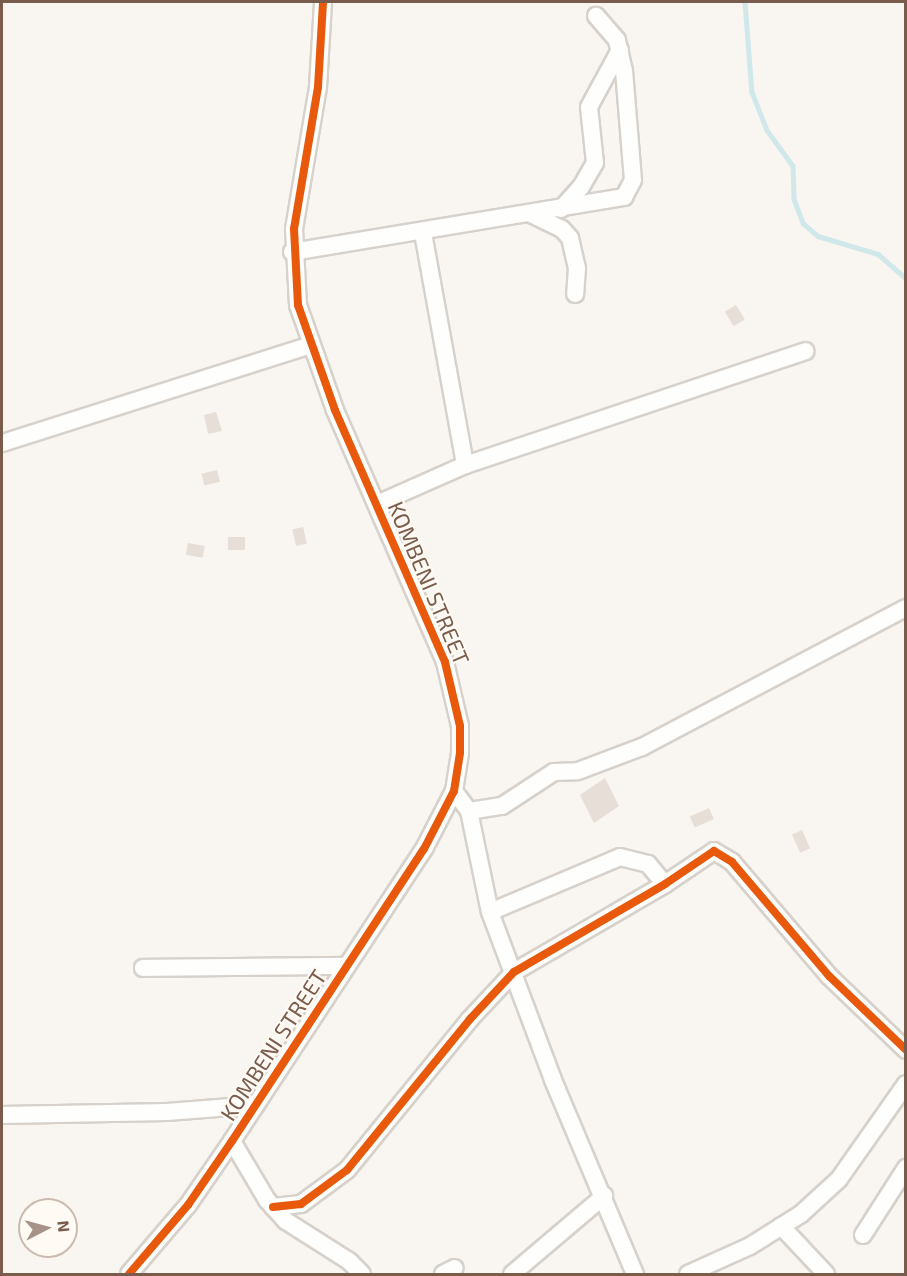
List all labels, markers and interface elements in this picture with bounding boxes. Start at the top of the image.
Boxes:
street label: KOMBENI STREET [383,497,475,669]
street label: KOMBENI STREET [214,965,332,1125]
north arrow [18,1198,78,1258]
text: N [54,1220,74,1233]

